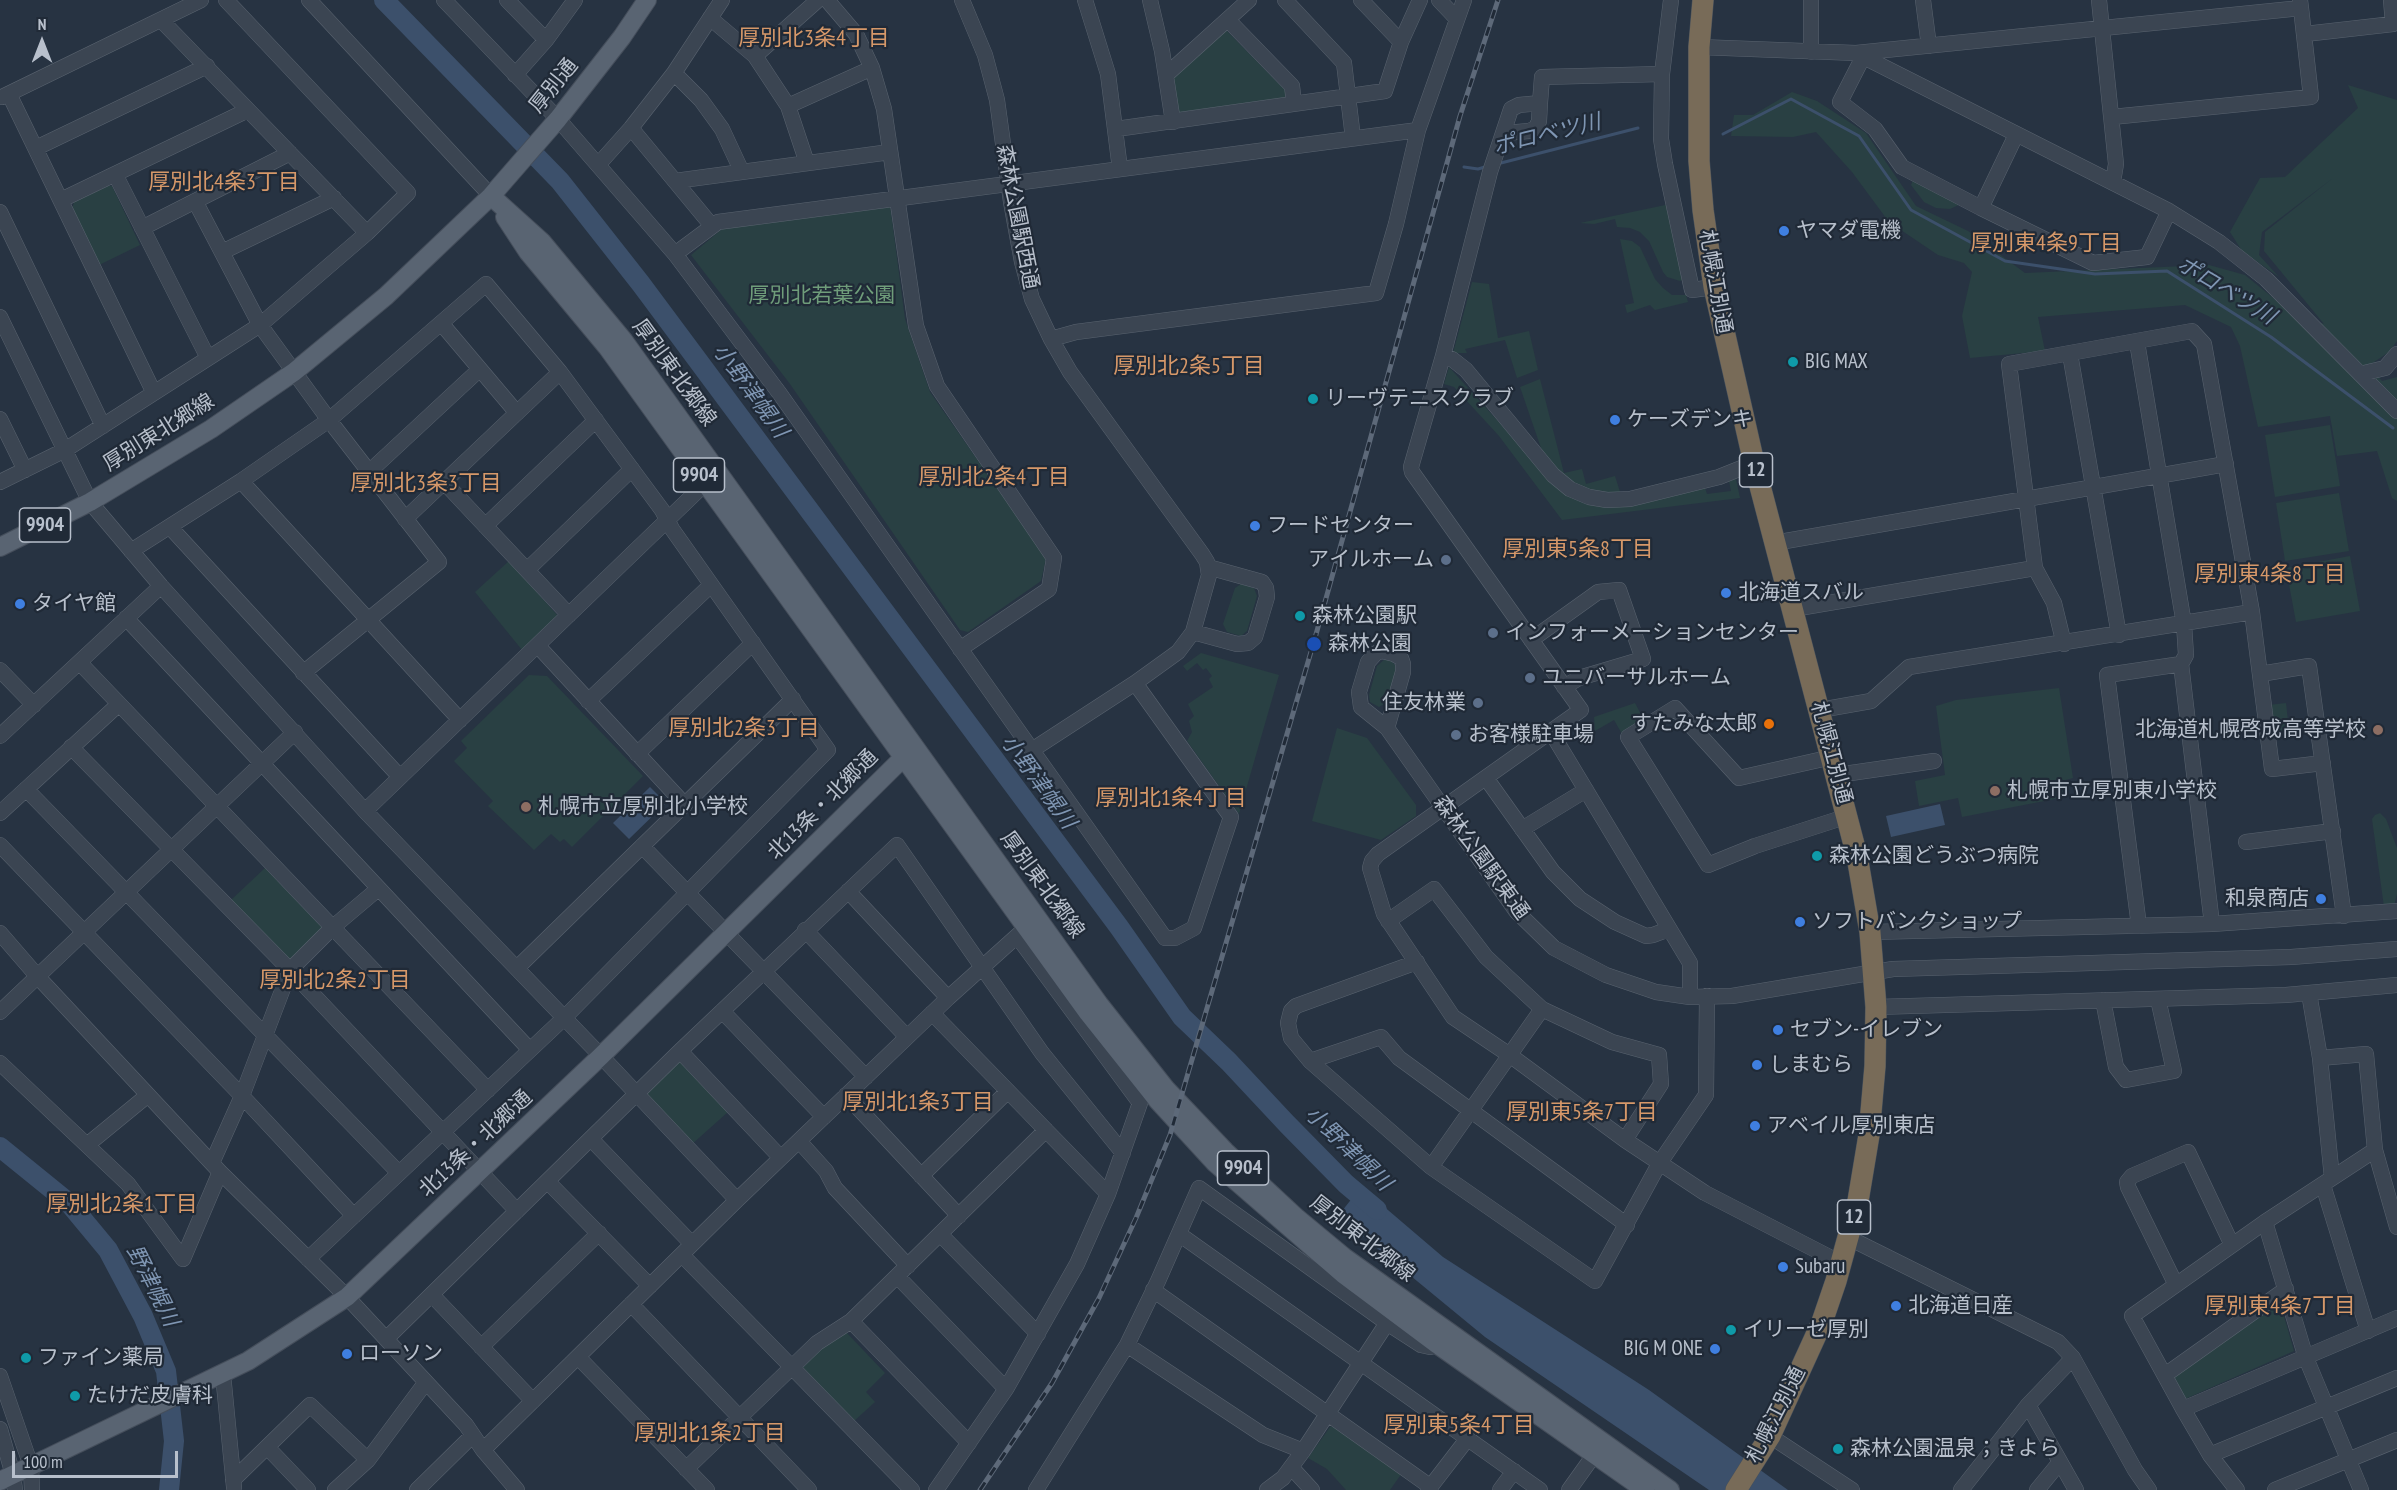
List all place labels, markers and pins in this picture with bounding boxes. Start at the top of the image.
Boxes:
place label: ヤマダ電機 [1796,218,1901,244]
marker: ヤマダ電機 [1777,224,1791,238]
place label: BIG MAX [1805,349,1868,375]
marker: BIG MAX [1786,355,1800,369]
place label: リーヴテニスクラブ [1325,386,1514,412]
marker: リーヴテニスクラブ [1306,392,1320,406]
place label: ケーズデンキ [1627,407,1753,433]
marker: ケーズデンキ [1608,413,1622,427]
place label: フードセンター [1267,513,1414,539]
marker: フードセンター [1248,519,1262,533]
place label: アイルホーム [1308,547,1434,573]
marker: アイルホーム [1439,553,1453,567]
place label: 北海道スバル [1738,580,1864,606]
marker: 北海道スバル [1719,586,1733,600]
place label: タイヤ館 [32,591,116,617]
marker: タイヤ館 [13,597,27,611]
place label: 森林公園駅 [1312,603,1417,629]
marker: 森林公園駅 [1293,609,1307,623]
place label: インフォーメーションセンター [1505,620,1799,646]
marker: インフォーメーションセンター [1486,626,1500,640]
place label: 森林公園 [1328,631,1412,657]
marker: 森林公園 [1305,635,1323,653]
place label: ユニバーサルホーム [1542,665,1731,691]
marker: ユニバーサルホーム [1523,671,1537,685]
place label: 住友林業 [1382,690,1466,716]
marker: 住友林業 [1471,696,1485,710]
place label: すたみな太郎 [1631,711,1757,737]
marker: すたみな太郎 [1762,717,1776,731]
place label: 北海道札幌啓成高等学校 [2135,717,2366,743]
place label: お客様駐車場 [1468,722,1594,748]
marker: 北海道札幌啓成高等学校 [2371,723,2385,737]
marker: お客様駐車場 [1449,728,1463,742]
place label: 札幌市立厚別東小学校 [2007,778,2217,804]
marker: 札幌市立厚別東小学校 [1988,784,2002,798]
place label: 札幌市立厚別北小学校 [538,794,748,820]
marker: 札幌市立厚別北小学校 [519,800,533,814]
place label: 森林公園どうぶつ病院 [1829,843,2039,869]
marker: 森林公園どうぶつ病院 [1810,849,1824,863]
place label: 和泉商店 [2225,886,2309,912]
marker: 和泉商店 [2314,892,2328,906]
place label: ソフトバンクショップ [1812,909,2022,935]
marker: ソフトバンクショップ [1793,915,1807,929]
place label: セブン-イレブン [1790,1017,1943,1043]
marker: セブン-イレブン [1771,1023,1785,1037]
place label: しまむら [1769,1052,1853,1078]
marker: しまむら [1750,1058,1764,1072]
place label: アベイル厚別東店 [1767,1113,1935,1139]
marker: アベイル厚別東店 [1748,1119,1762,1133]
place label: Subaru [1795,1254,1845,1280]
marker: Subaru [1776,1260,1790,1274]
place label: 北海道日産 [1908,1293,2013,1319]
marker: 北海道日産 [1889,1299,1903,1313]
place label: イリーゼ厚別 [1743,1317,1869,1343]
marker: イリーゼ厚別 [1724,1323,1738,1337]
place label: BIG M ONE [1624,1336,1703,1362]
place label: ローソン [359,1341,443,1367]
marker: BIG M ONE [1708,1342,1722,1356]
place label: ファイン薬局 [38,1345,164,1371]
marker: ローソン [340,1347,354,1361]
marker: ファイン薬局 [19,1351,33,1365]
place label: たけだ皮膚科 [87,1383,213,1409]
marker: たけだ皮膚科 [68,1389,82,1403]
place label: 森林公園温泉；きよら [1850,1436,2060,1462]
marker: 森林公園温泉；きよら [1831,1442,1845,1456]

